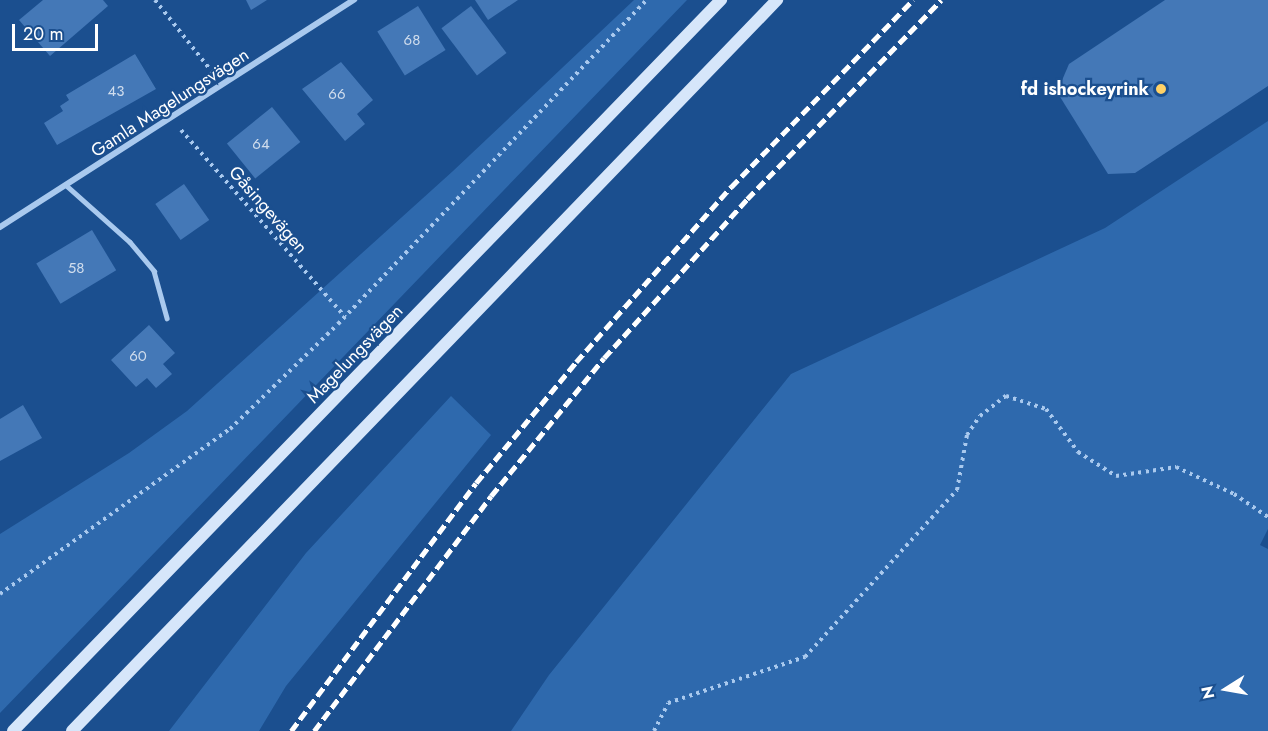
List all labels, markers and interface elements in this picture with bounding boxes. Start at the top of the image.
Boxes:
scale bar [15,12,100,50]
text: 20 m [23,21,63,47]
house number: 68 [404,32,420,50]
street label: Gamla Magelungsvägen [87,44,253,162]
place label: fd ishockeyrink [1021,78,1149,100]
marker: fd ishockeyrink [1154,82,1168,96]
house number: 43 [108,83,124,101]
house number: 66 [328,86,346,104]
house number: 64 [252,136,270,154]
street label: Gåsingevägen [224,162,312,258]
house number: 58 [68,260,84,278]
street label: Magelungsvägen [302,300,408,408]
house number: 60 [129,348,147,366]
north arrow [1196,659,1256,719]
text: N [1195,684,1220,701]

